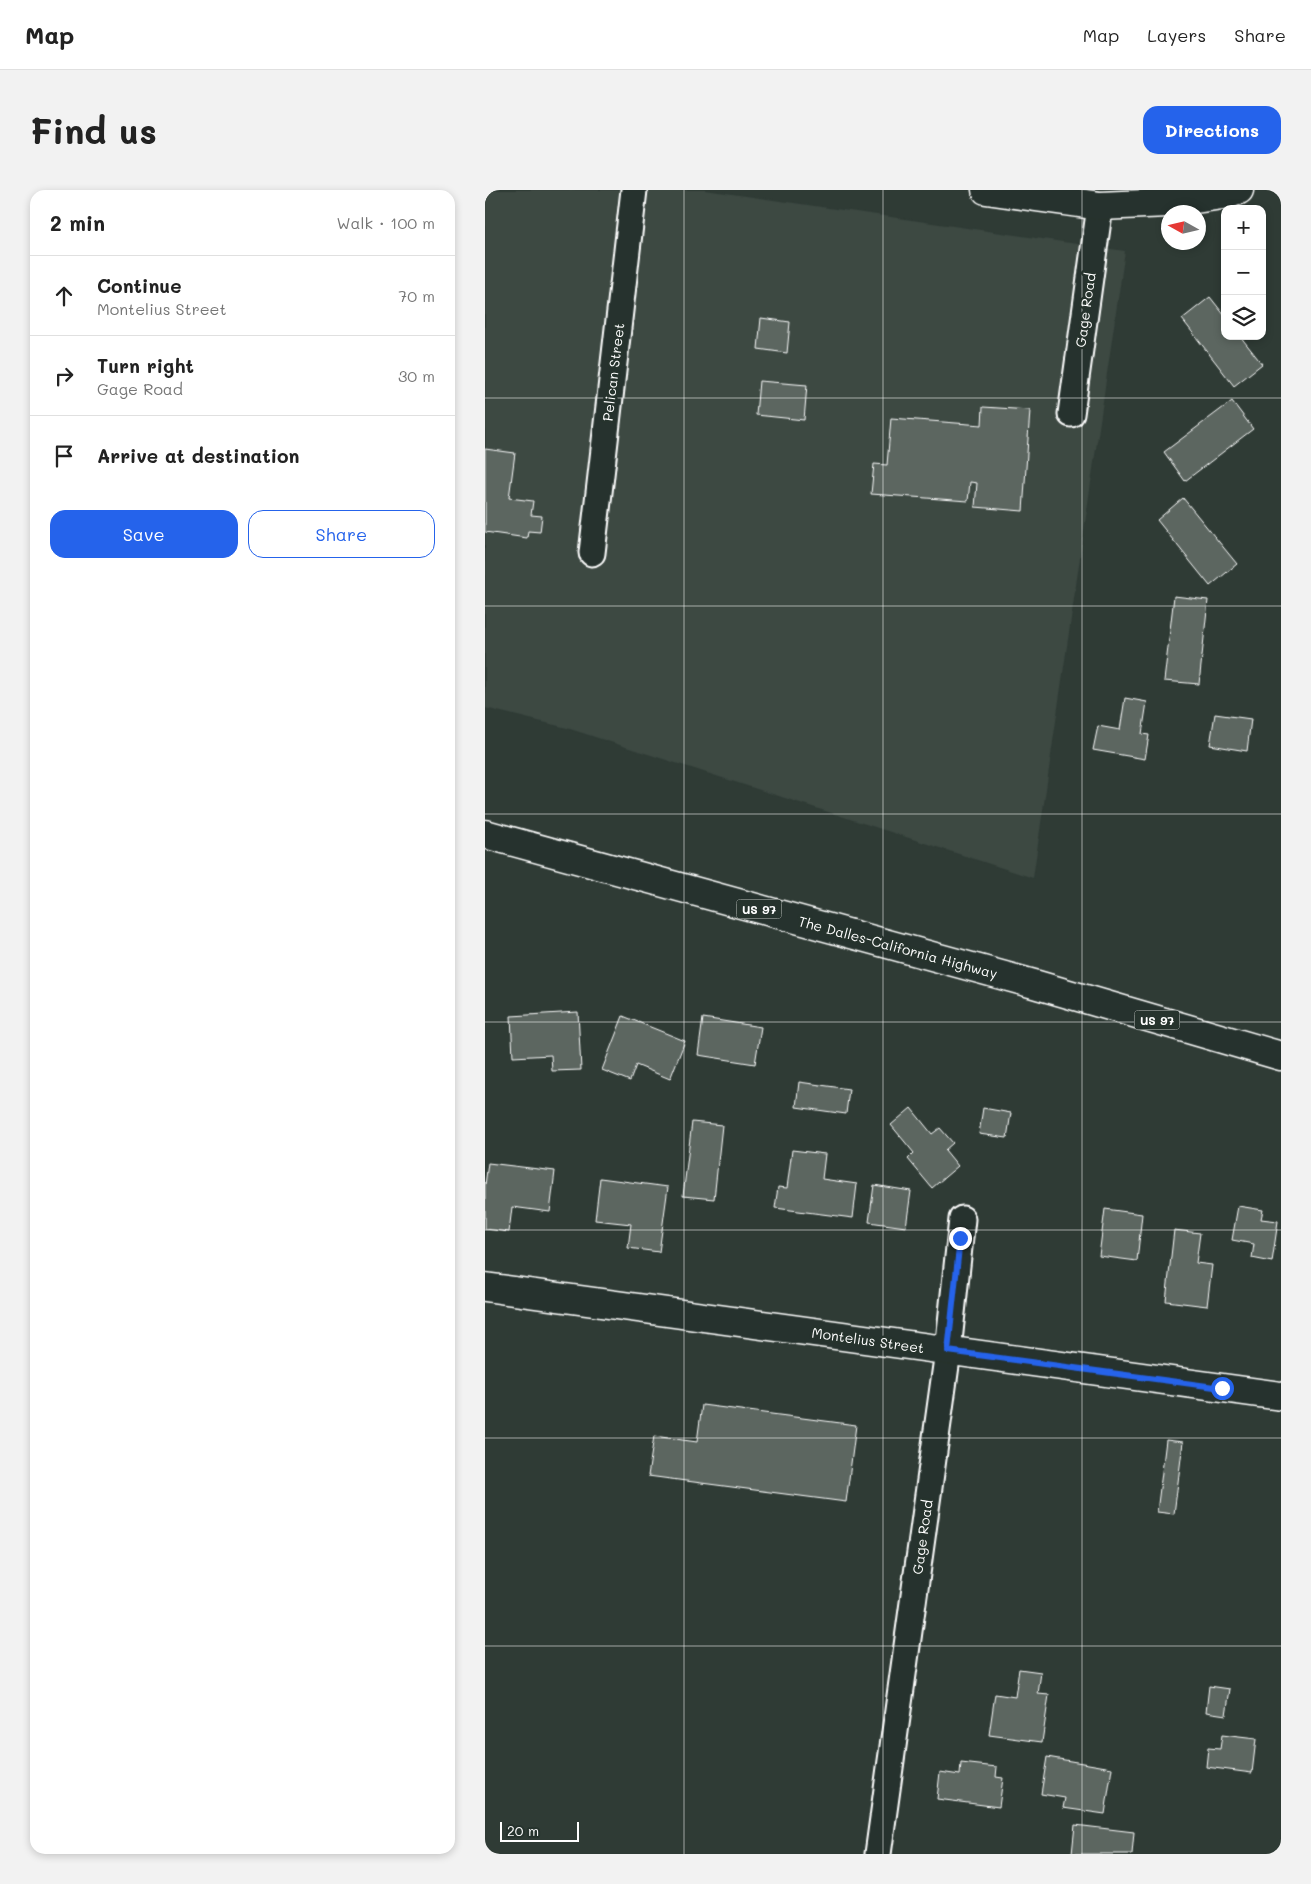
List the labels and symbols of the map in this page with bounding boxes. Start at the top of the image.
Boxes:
north arrow [1161,205,1206,250]
street label: Gage Road [1070,271,1100,349]
street label: Pelican Street [598,322,628,422]
road number: US 97 [737,900,781,919]
street label: The Dalles-California Highway [796,911,1000,983]
road number: US 97 [1135,1010,1179,1030]
route end [949,1227,972,1250]
street label: Montelius Street [811,1323,925,1357]
route start [1211,1377,1234,1400]
street label: Gage Road [907,1498,937,1576]
scale bar [500,1819,579,1842]

